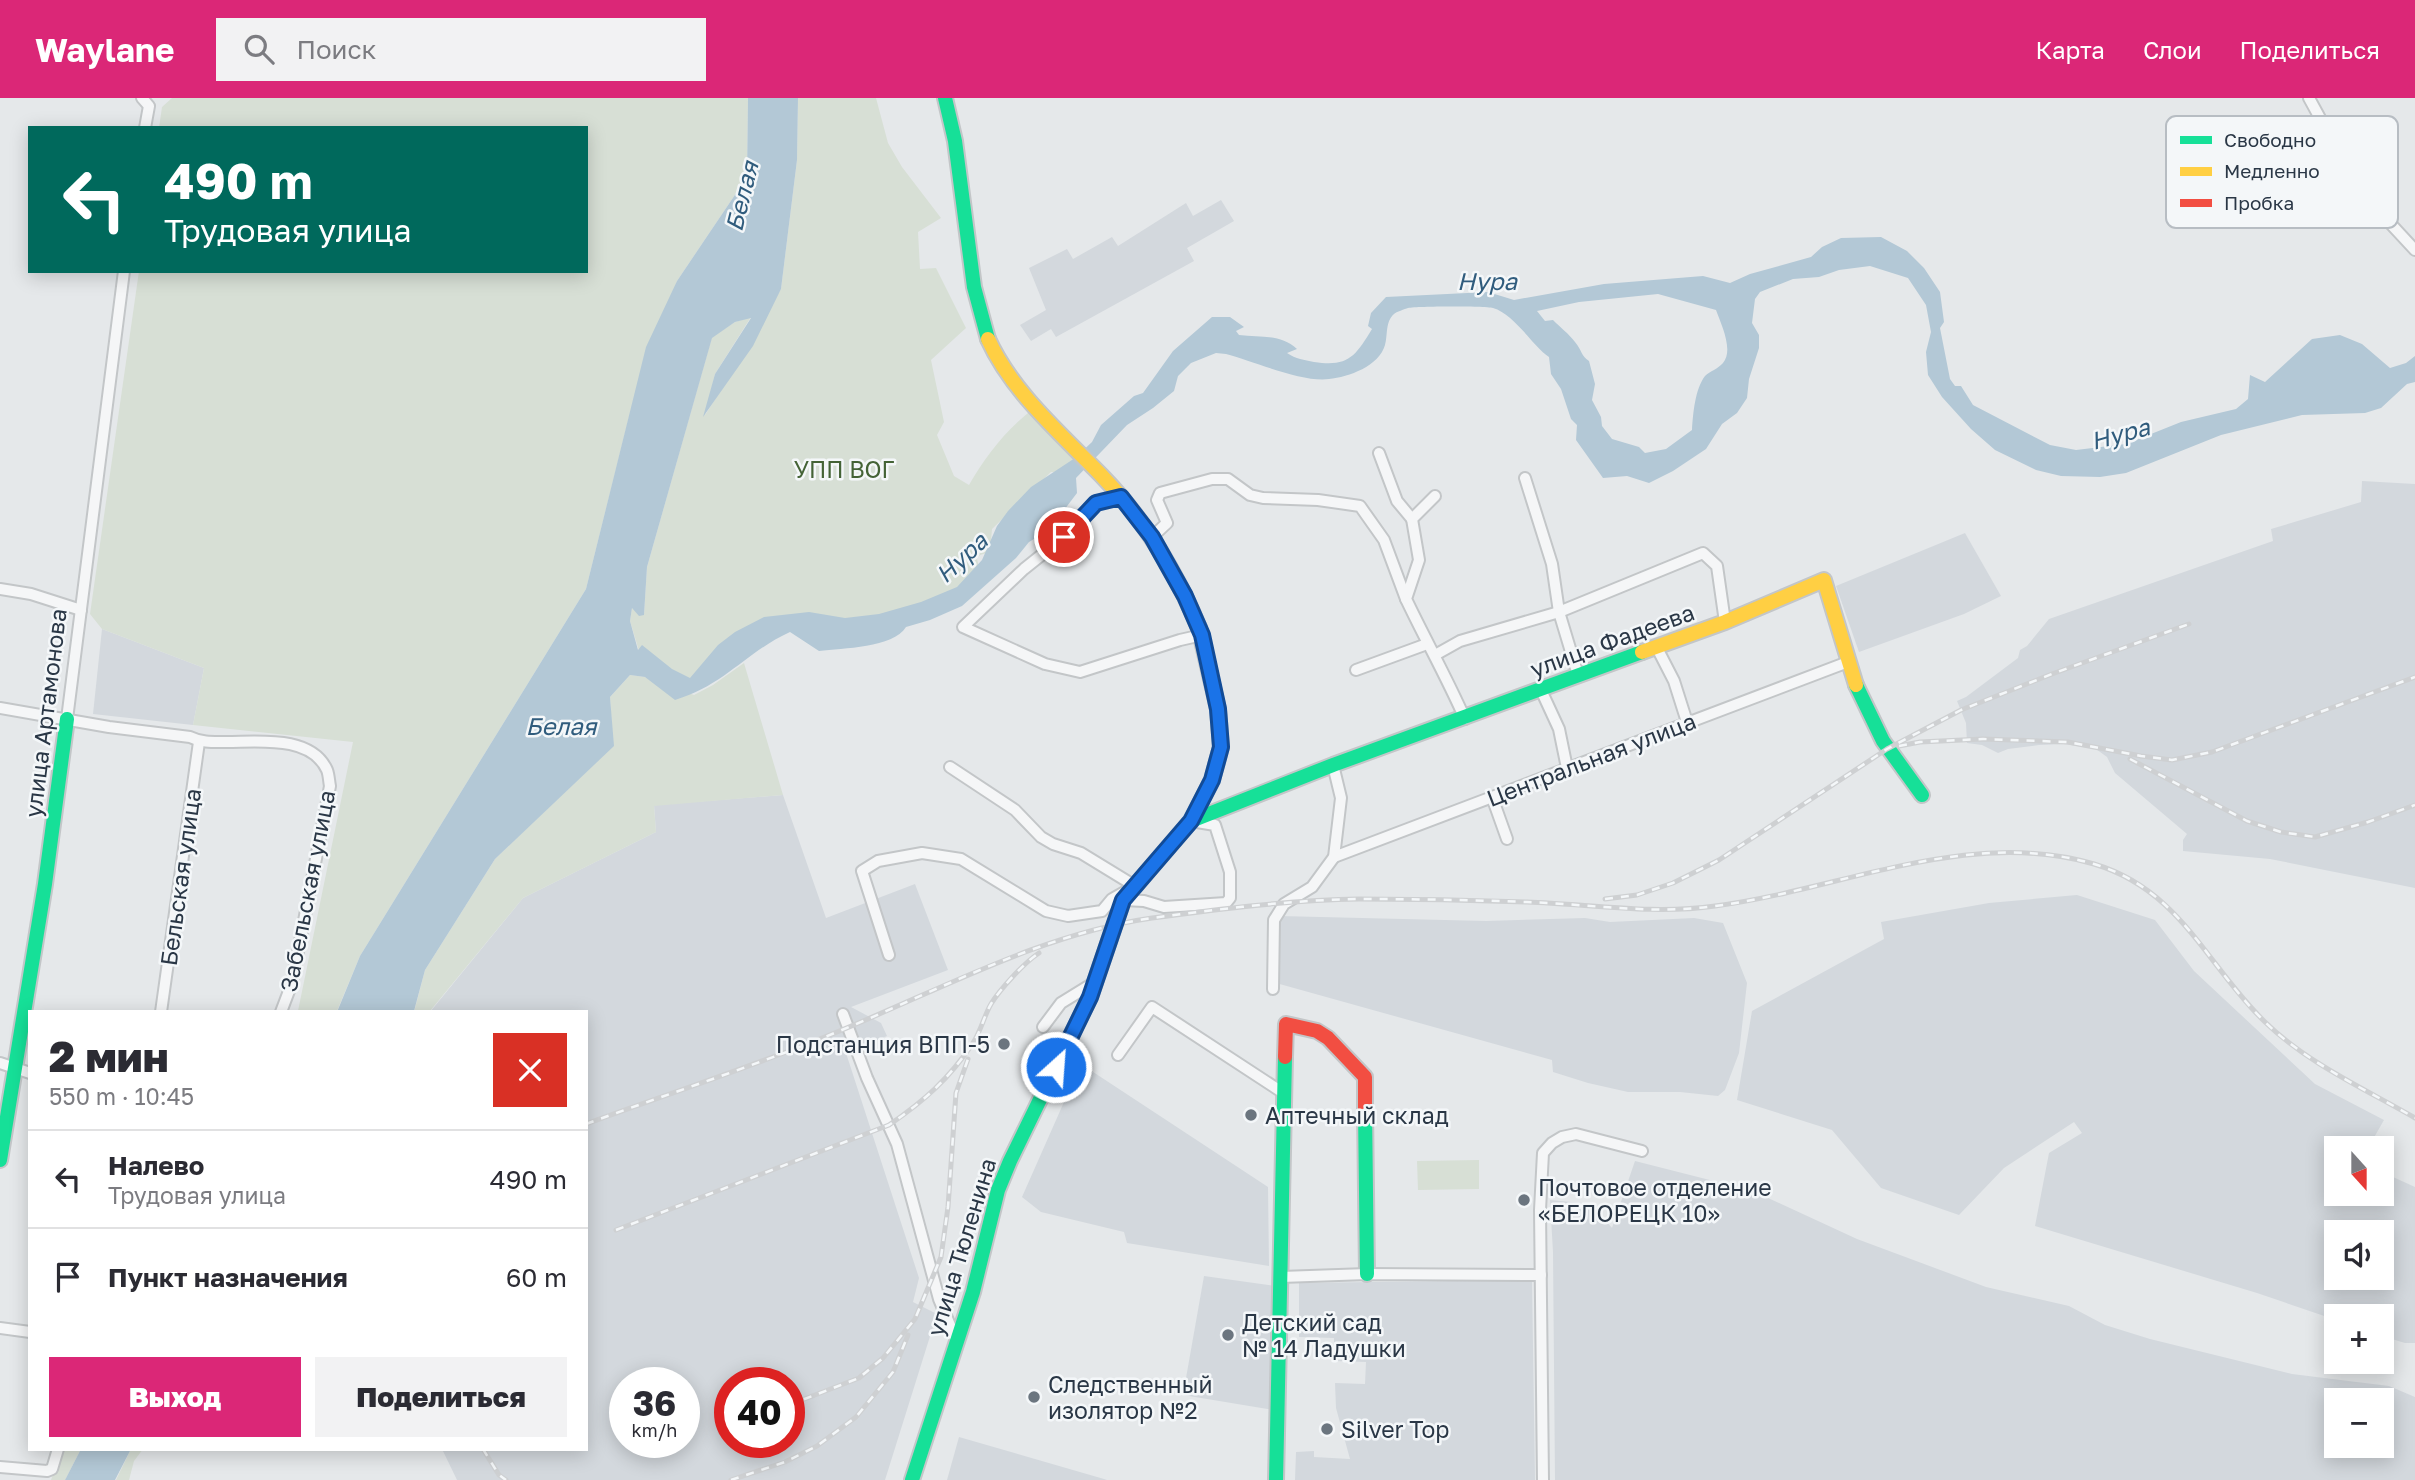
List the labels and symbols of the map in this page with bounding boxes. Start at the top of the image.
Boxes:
legend [2166,116,2398,228]
text: Свободно [2224,128,2316,151]
water label: Белая [718,157,764,234]
text: Медленно [2224,159,2320,182]
text: Пробка [2224,191,2294,214]
water label: Нура [1457,266,1518,296]
water label: Нура [2087,411,2154,456]
park label: УПП ВОГ [794,455,894,483]
pin [1034,507,1094,567]
water label: Нура [929,525,995,589]
street label: улица Фадеева [1526,597,1698,683]
street label: улица Артамонова [18,607,72,819]
street label: Центральная улица [1482,706,1700,812]
water label: Белая [526,711,598,740]
street label: Бельская улица [154,786,206,968]
street label: Забельская улица [274,788,340,994]
place label: Подстанция ВПП-5 [776,1030,990,1058]
position arrow [1019,1030,1093,1104]
marker: Подстанция ВПП-5 [996,1036,1012,1052]
place label: Аптечный склад [1265,1101,1449,1129]
marker: Аптечный склад [1243,1107,1259,1123]
north arrow [2324,1136,2394,1206]
street label: улица Тюленина [921,1155,1001,1339]
place label: Почтовое отделение «БЕЛОРЕЦК 10» [1538,1173,1772,1227]
marker: Почтовое отделение «БЕЛОРЕЦК 10» [1516,1192,1532,1208]
place label: Детский сад № 14 Ладушки [1242,1308,1406,1362]
marker: Детский сад № 14 Ладушки [1220,1327,1236,1343]
speed limit sign: 40 [714,1367,805,1458]
place label: Следственный изолятор №2 [1048,1370,1212,1424]
marker: Следственный изолятор №2 [1026,1389,1042,1405]
place label: Silver Top [1341,1415,1449,1443]
marker: Silver Top [1319,1421,1335,1437]

